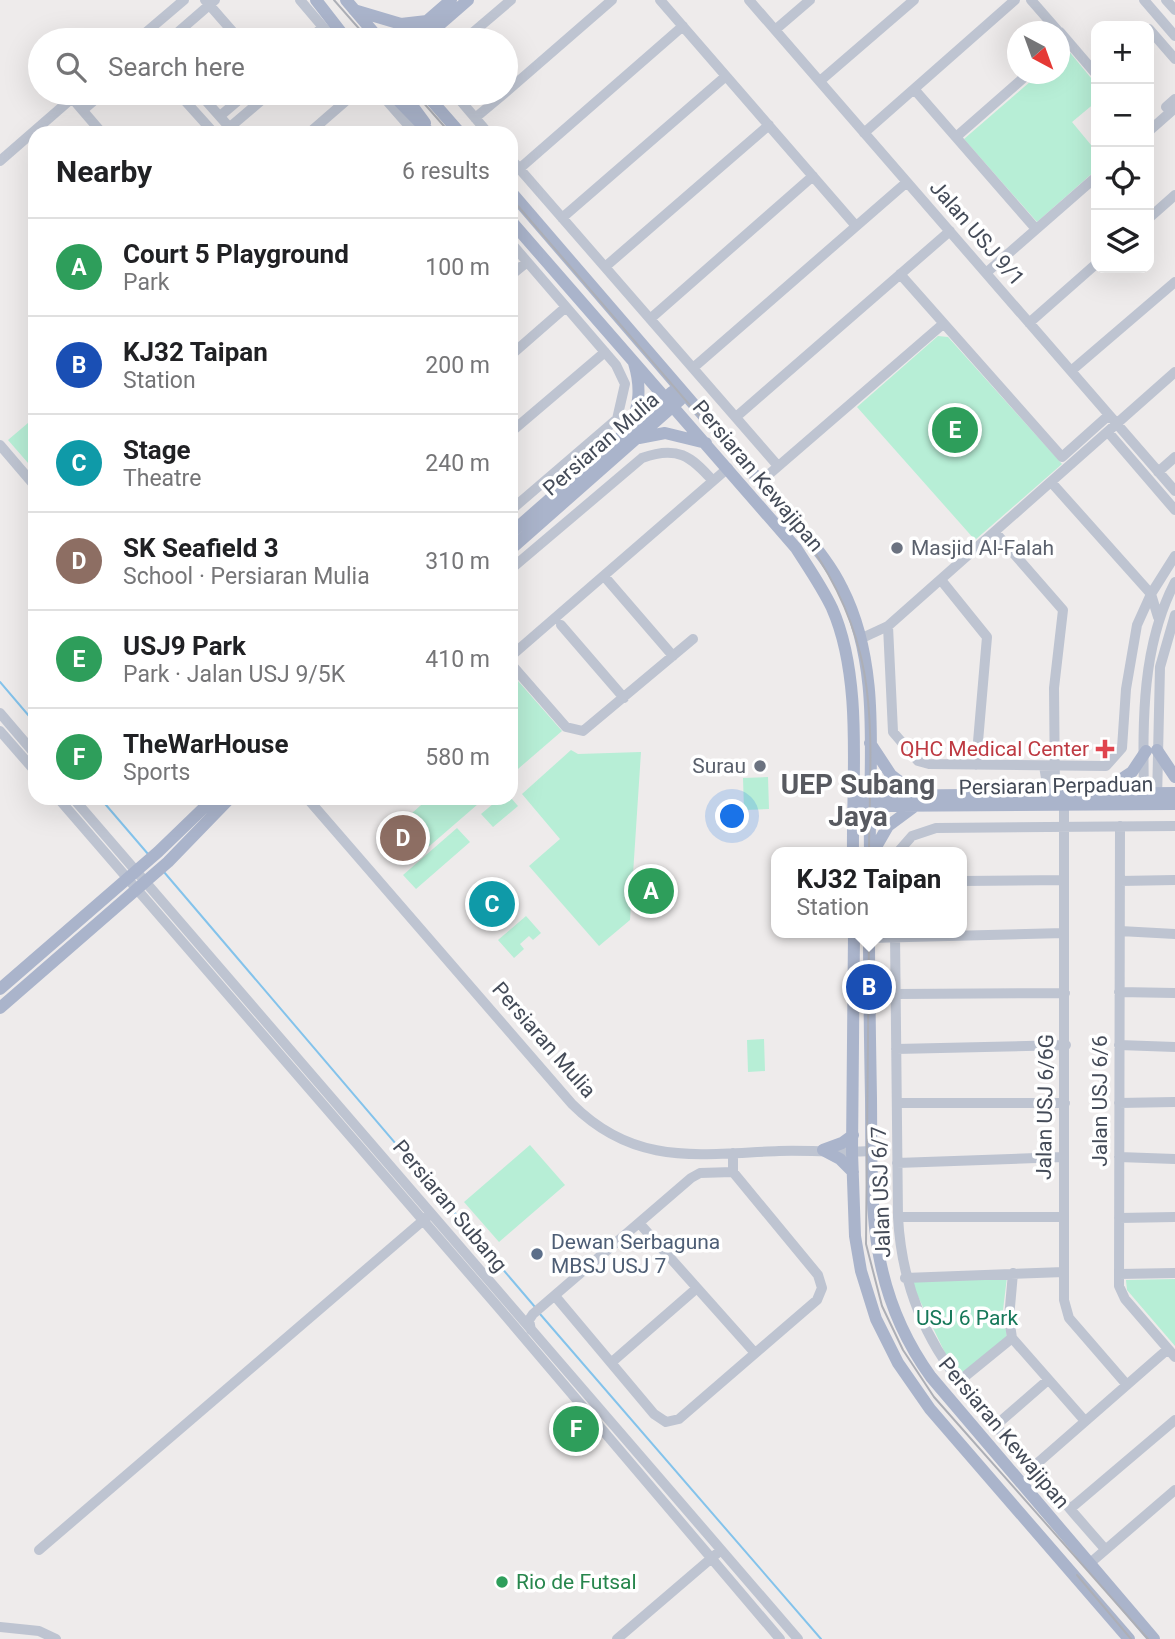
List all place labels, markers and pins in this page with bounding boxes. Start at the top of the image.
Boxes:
pin: E [932,404,978,456]
place label: Masjid Al-Falah [911,536,1054,560]
marker: Masjid Al-Falah [889,540,905,556]
place label: QHC Medical Center [900,737,1089,761]
marker: QHC Medical Center [1095,739,1115,759]
place label: Surau [692,754,746,778]
marker: Surau [752,758,768,774]
pin: D [380,812,426,864]
pin: A [628,865,674,917]
pin: C [469,878,515,930]
pin: B [846,961,892,1013]
place label: Dewan Serbaguna MBSJ USJ 7 [551,1230,720,1278]
marker: Dewan Serbaguna MBSJ USJ 7 [529,1246,545,1262]
pin: F [553,1403,599,1455]
place label: Rio de Futsal [516,1570,637,1594]
marker: Rio de Futsal [494,1574,510,1590]

